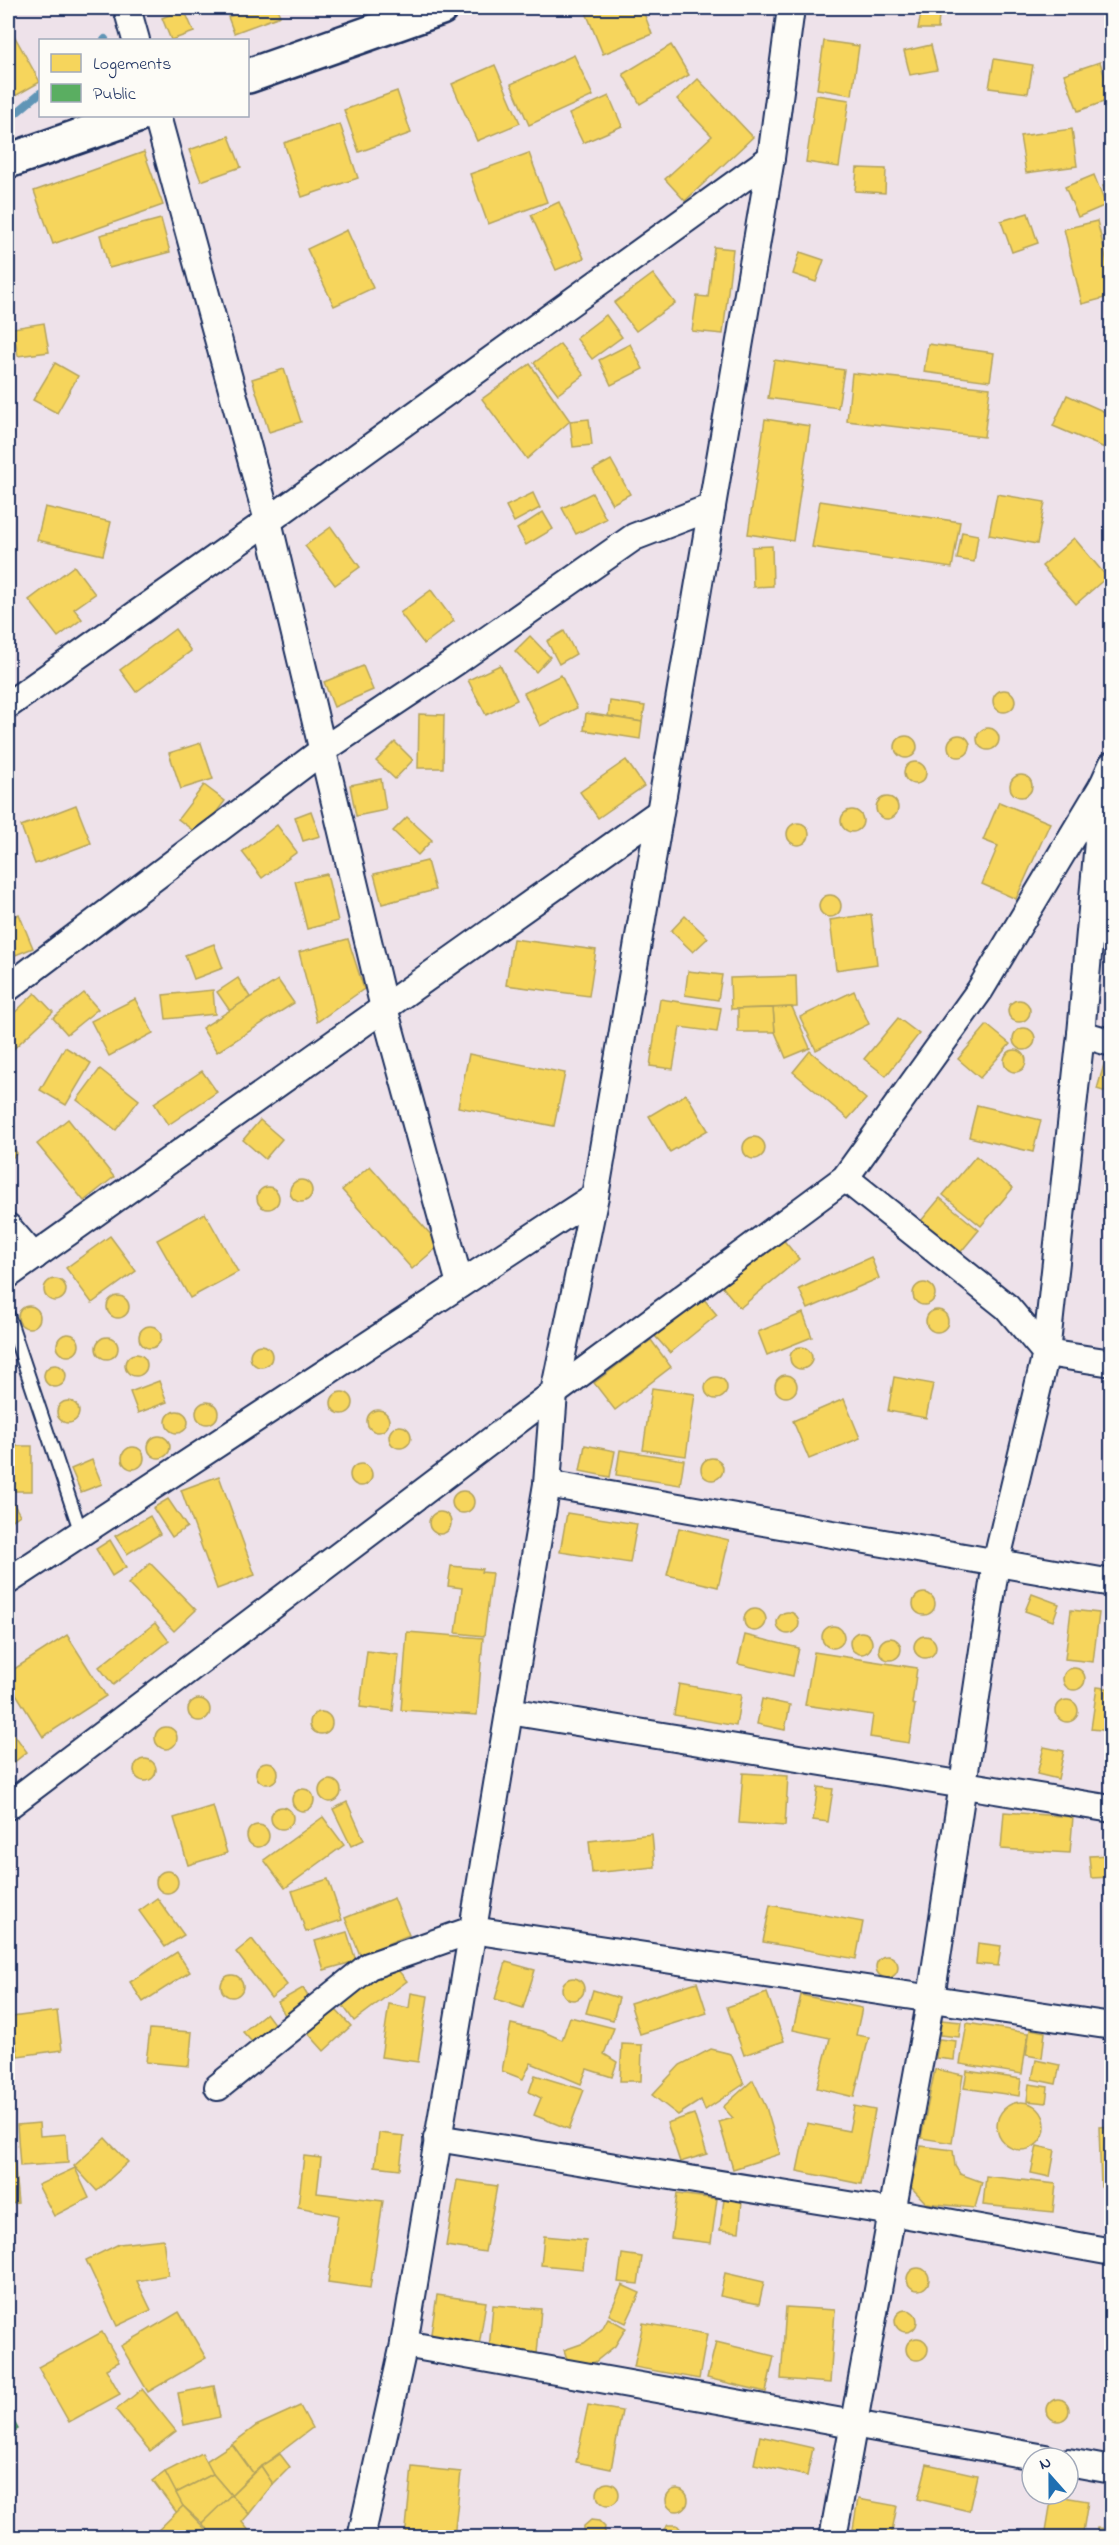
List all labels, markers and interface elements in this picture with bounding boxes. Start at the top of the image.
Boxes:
legend [39,39,249,117]
text: Logements [93,52,171,79]
text: Public [93,82,136,108]
north arrow [1020,2446,1080,2506]
text: N [1036,2451,1055,2477]

